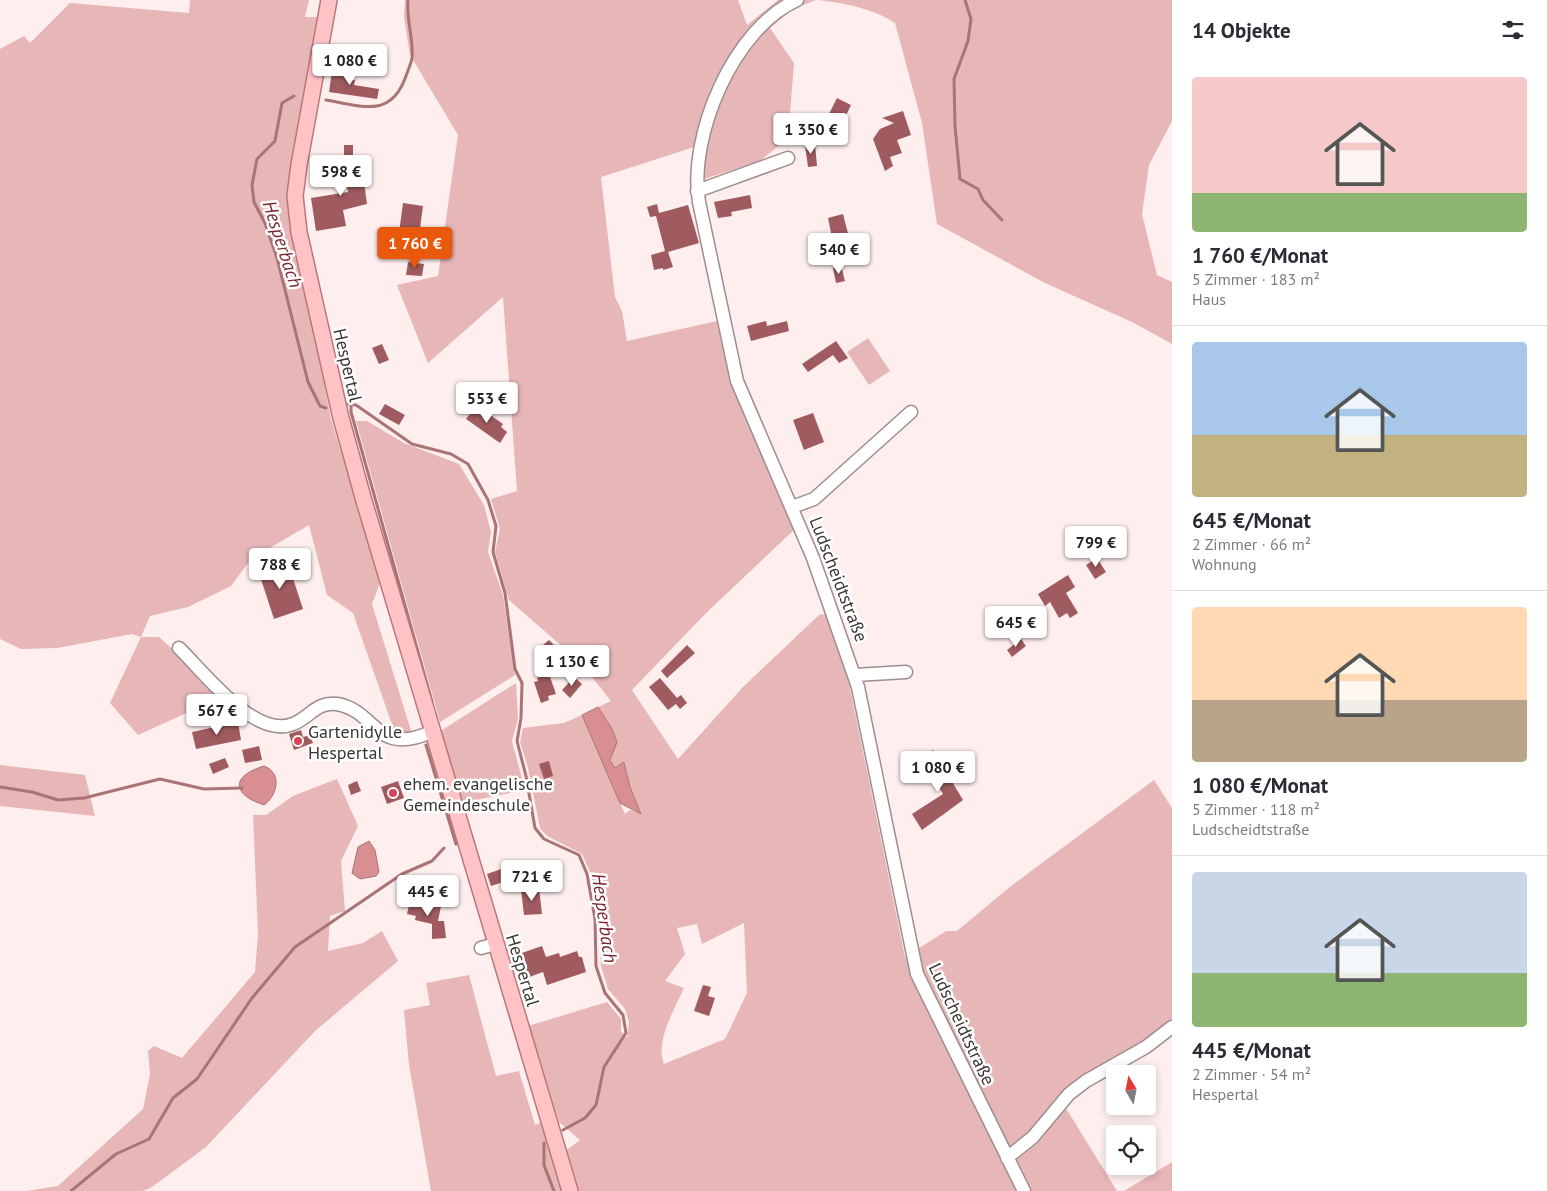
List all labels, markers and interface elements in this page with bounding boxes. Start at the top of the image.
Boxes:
icon: filters [1499,16,1527,44]
text: 14 Objekte [1192,17,1291,44]
pin: 1 080 € [304,44,396,86]
text: 1 080 € [323,50,377,70]
icon: home [1315,109,1405,199]
pin: 1 350 € [765,112,857,155]
text: 1 350 € [784,119,838,139]
pin: 598 € [306,154,376,197]
text: 598 € [321,161,361,181]
water label: Hesperbach [258,197,308,291]
pin: 1 760 € [369,226,461,269]
pin: 540 € [804,232,874,275]
text: 1 760 € [388,233,442,253]
text: 540 € [819,239,859,259]
text: 1 760 €/Monat [1192,242,1328,269]
text: 5 Zimmer · 183 m² [1192,269,1320,289]
text: Haus [1192,289,1226,309]
street label: Hespertal [328,326,368,405]
icon: home [1315,375,1405,465]
pin: 553 € [452,382,522,424]
text: 553 € [467,388,507,408]
text: 645 €/Monat [1192,507,1311,534]
street label: Ludscheidtstraße [805,513,873,645]
pin: 799 € [1061,526,1131,568]
text: 799 € [1076,532,1116,552]
text: 2 Zimmer · 66 m² [1192,534,1311,554]
pin: 788 € [245,548,315,590]
text: 788 € [260,554,300,574]
text: Wohnung [1192,554,1257,574]
pin: 645 € [981,606,1051,648]
text: 645 € [996,612,1036,632]
icon: home [1315,640,1405,730]
pin: 1 130 € [526,644,618,687]
text: 1 130 € [545,651,599,671]
pin: 567 € [182,694,252,736]
text: 567 € [197,700,237,720]
place label: Gartenidylle Hespertal [308,720,402,764]
marker: Gartenidylle Hespertal [292,735,304,747]
pin: 1 080 € [892,750,984,793]
text: 1 080 € [911,757,965,777]
place label: ehem. evangelische Gemeindeschule [403,772,553,816]
text: 1 080 €/Monat [1192,772,1328,799]
marker: ehem. evangelische Gemeindeschule [387,787,399,799]
text: 5 Zimmer · 118 m² [1192,799,1320,819]
text: Ludscheidtstraße [1192,819,1309,839]
pin: 721 € [497,860,567,902]
text: 721 € [512,866,552,886]
water label: Hesperbach [587,872,623,964]
pin: 445 € [393,874,463,917]
text: 445 € [408,881,448,901]
icon: home [1315,905,1405,995]
street label: Hespertal [501,931,545,1010]
street label: Ludscheidtstraße [924,959,1000,1089]
text: 445 €/Monat [1192,1037,1311,1064]
text: 2 Zimmer · 54 m² [1192,1064,1311,1084]
north arrow [1106,1065,1156,1115]
map controls [1106,1065,1156,1175]
text: Hespertal [1192,1084,1258,1104]
button: locate [1106,1125,1156,1175]

